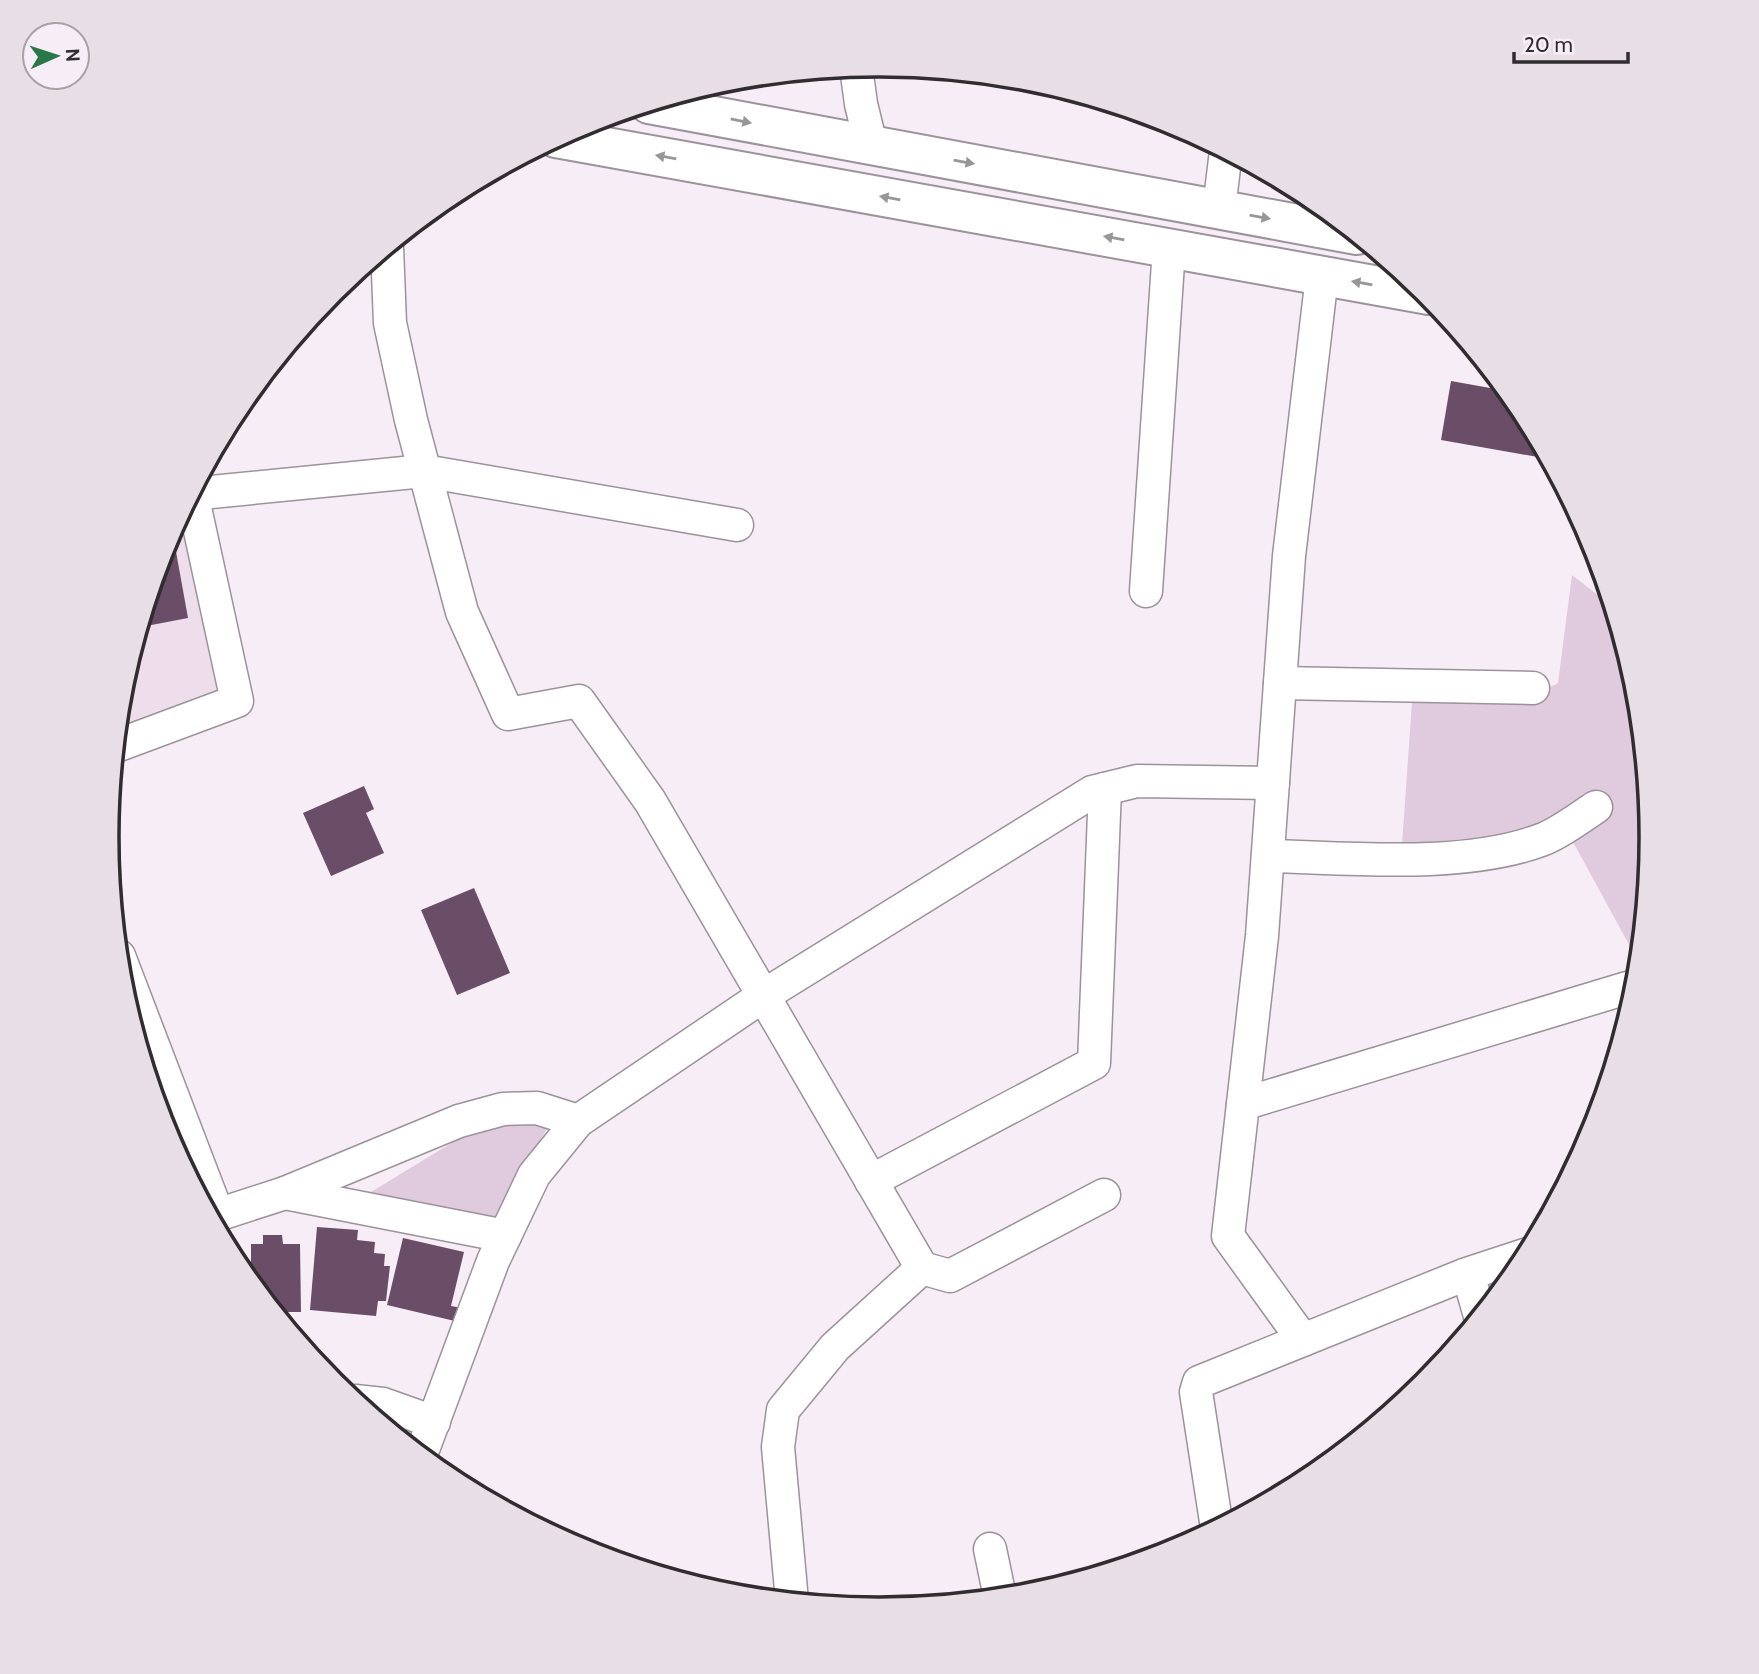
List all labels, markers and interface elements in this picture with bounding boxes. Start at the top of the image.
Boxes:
north arrow [21,21,91,91]
scale bar [1514,21,1628,65]
text: 20 m [1524,32,1573,57]
text: N [61,48,84,62]
one-way arrow [730,115,752,126]
one-way arrow [655,151,677,162]
one-way arrow [953,157,975,168]
one-way arrow [879,192,901,203]
one-way arrow [1249,212,1271,223]
one-way arrow [1103,232,1125,243]
one-way arrow [1351,277,1373,288]

